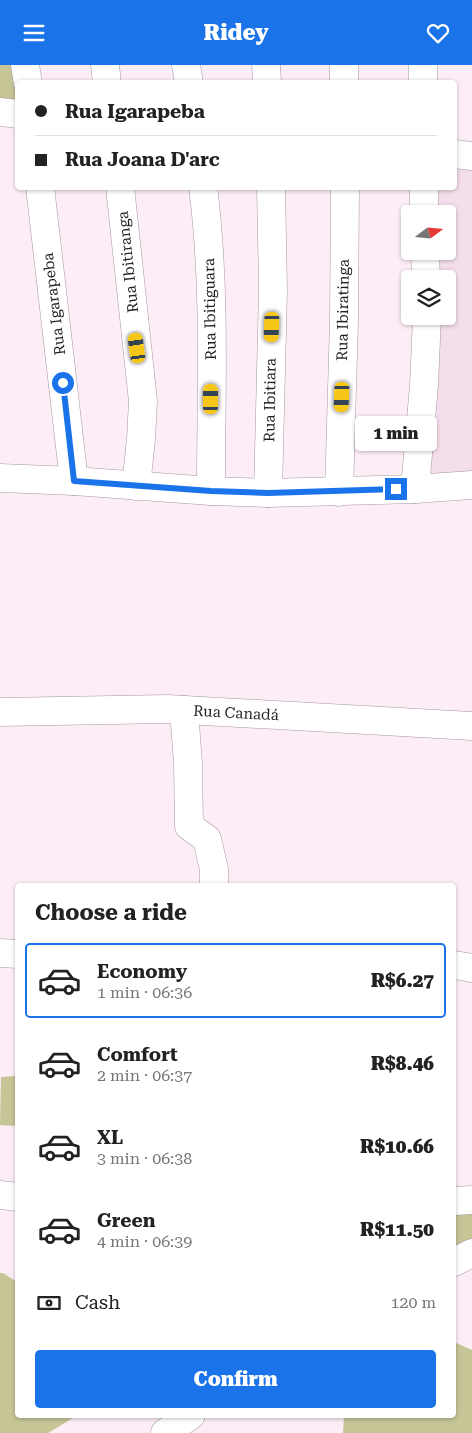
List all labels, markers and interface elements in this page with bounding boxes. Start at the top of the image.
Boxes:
icon: menu [20,19,48,47]
icon: heart [424,19,452,47]
text: Ridey [203,20,269,45]
text: Rua Igarapeba [65,100,205,123]
text: Rua Joana D'arc [65,148,220,171]
north arrow [401,205,456,260]
map controls [401,205,456,325]
street label: Rua Ibitiranga [114,210,142,314]
street label: Rua Igarapeba [39,252,69,356]
street label: Rua Ibitiguara [200,258,220,360]
street label: Rua Ibiratinga [333,259,353,361]
button: layers [401,270,456,325]
car [263,312,280,342]
car [127,332,146,364]
street label: Rua Ibitiara [260,358,280,442]
route start [52,372,74,394]
car [333,382,350,412]
car [203,384,218,414]
callout: 1 min [355,417,437,451]
text: 1 min [374,424,418,443]
route end [385,478,407,500]
street label: Rua Canadá [193,702,279,724]
text: Choose a ride [35,900,187,925]
icon: car [37,958,82,1003]
text: Economy [97,960,187,983]
text: R$6.27 [371,969,434,992]
text: 1 min · 06:36 [97,983,192,1002]
icon: car [37,1041,82,1086]
text: Comfort [97,1043,178,1066]
text: R$8.46 [371,1052,434,1075]
text: 2 min · 06:37 [97,1066,192,1085]
icon: car [37,1124,82,1169]
text: XL [97,1126,123,1149]
text: R$10.66 [360,1135,434,1158]
text: 3 min · 06:38 [97,1149,192,1168]
icon: car [37,1207,82,1252]
text: Green [97,1209,155,1232]
text: R$11.50 [360,1218,434,1241]
text: 4 min · 06:39 [97,1232,192,1251]
icon: cash [35,1289,63,1317]
text: Cash [75,1291,120,1314]
text: 120 m [390,1293,436,1312]
button: Confirm [35,1350,436,1408]

